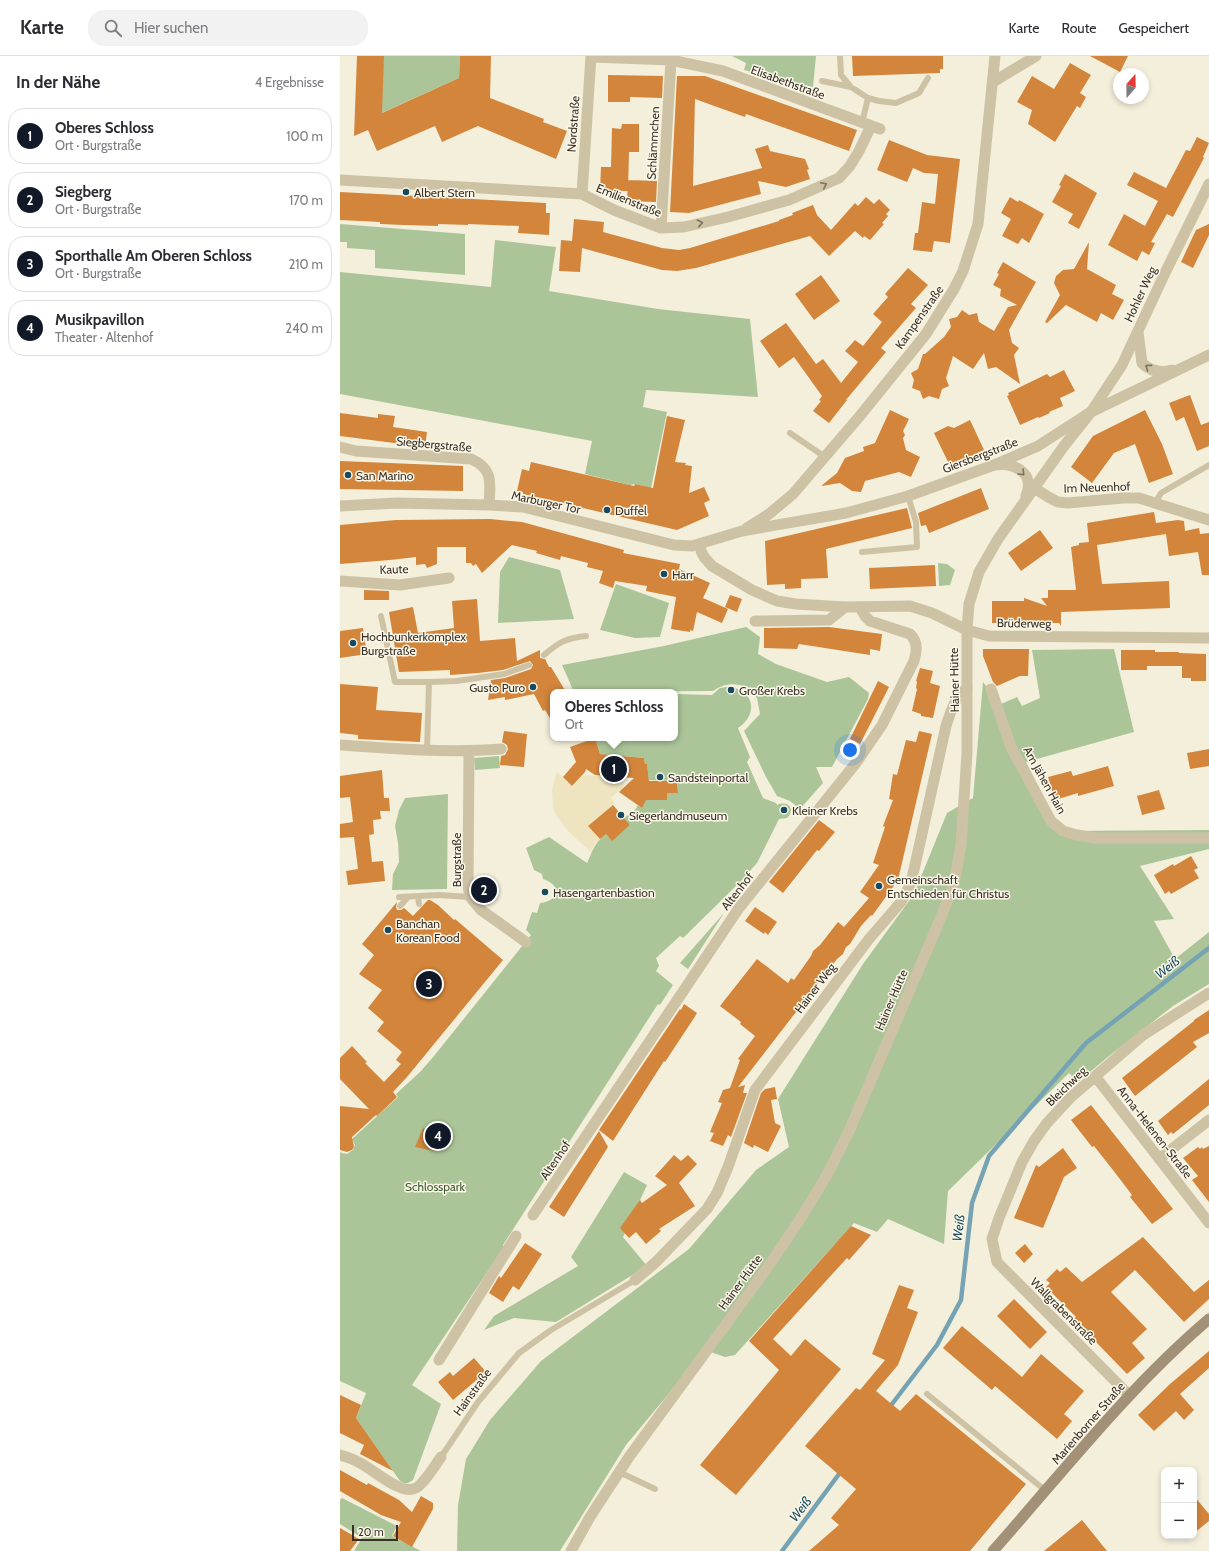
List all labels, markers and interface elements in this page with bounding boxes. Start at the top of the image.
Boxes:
search box [88,10,368,46]
text: Karte [20,16,64,39]
icon: search [102,17,124,39]
text: Hier suchen [134,19,208,37]
text: Karte [1009,19,1039,37]
text: Route [1061,19,1097,37]
text: Gespeichert [1119,19,1189,37]
street label: Elisabethstraße [749,62,827,102]
north arrow [1113,68,1149,104]
text: In der Nähe [16,72,100,92]
text: 4 Ergebnisse [255,74,324,90]
street label: Nordstraße [564,95,582,153]
street label: Schlämmchen [644,106,662,180]
text: Oberes Schloss [55,119,154,137]
text: 1 [28,128,32,144]
text: 100 m [286,128,323,144]
text: Ort · Burgstraße [55,137,141,153]
street label: Emilienstraße [594,180,664,220]
one-way arrow [820,182,827,190]
text: Siegberg [55,183,111,201]
place label: Albert Stern [414,185,475,200]
marker: Albert Stern [401,187,411,197]
text: 2 [27,192,33,208]
text: 170 m [289,192,323,208]
text: Ort · Burgstraße [55,201,141,217]
one-way arrow [697,220,703,228]
text: Sporthalle Am Oberen Schloss [55,247,252,265]
text: 3 [26,256,34,272]
text: 210 m [289,256,323,272]
street label: Hohler Weg [1121,263,1160,324]
text: Ort · Burgstraße [55,265,141,281]
street label: Kampenstraße [892,282,946,352]
text: Musikpavillon [55,311,144,329]
text: 4 [26,320,34,336]
text: 240 m [285,320,323,336]
text: Theater · Altenhof [55,329,153,345]
one-way arrow [1145,365,1152,372]
street label: Siegbergstraße [396,433,472,455]
street label: Giersbergstraße [940,434,1020,476]
place label: San Marino [356,468,414,483]
one-way arrow [1017,468,1025,476]
marker: San Marino [343,470,353,480]
street label: Im Neuenhof [1063,478,1131,496]
street label: Marburger Tor [510,487,582,517]
place label: Duffel [615,503,647,518]
marker: Duffel [602,505,612,515]
street label: Kaute [379,561,409,577]
place label: Harr [672,567,694,582]
marker: Harr [659,569,669,579]
street label: Brüderweg [997,615,1052,631]
place label: Hochbunkerkomplex Burgstraße [361,629,466,658]
marker: Hochbunkerkomplex Burgstraße [348,638,358,648]
street label: Hainer Hütte [946,647,962,713]
place label: Gusto Puro [469,680,525,695]
marker: Gusto Puro [528,682,538,692]
place label: Großer Krebs [739,683,805,698]
marker: Großer Krebs [726,685,736,695]
popup [550,689,678,741]
text: Oberes Schloss [565,698,663,716]
text: Ort [565,716,583,732]
your location [840,740,860,760]
street label: Am Jähen Hain [1020,744,1070,817]
pin: 1 [601,754,627,784]
place label: Sandsteinportal [668,770,748,785]
marker: Sandsteinportal [655,772,665,782]
place label: Kleiner Krebs [792,803,858,818]
marker: Kleiner Krebs [779,805,789,815]
place label: Siegerlandmuseum [629,808,727,823]
marker: Siegerlandmuseum [616,810,626,820]
street label: Burgstraße [449,833,464,887]
street label: Altenhof [718,869,756,913]
place label: Gemeinschaft Entschieden für Christus [887,872,1009,901]
pin: 2 [471,875,497,905]
marker: Gemeinschaft Entschieden für Christus [874,881,884,891]
place label: Hasengartenbastion [553,885,655,900]
marker: Hasengartenbastion [540,887,550,897]
place label: Banchan Korean Food [396,916,460,945]
marker: Banchan Korean Food [383,925,393,935]
water label: Weiß [1151,952,1183,982]
street label: Hainer Weg [791,959,839,1016]
street label: Hainer Hütte [871,967,911,1033]
pin: 3 [416,969,442,999]
street label: Bleichweg [1042,1062,1090,1109]
street label: Anna-Helenen-Straße [1114,1083,1196,1181]
pin: 4 [425,1121,451,1151]
street label: Altenhof [536,1138,574,1182]
park label: Schlosspark [405,1179,466,1194]
water label: Weiß [948,1214,968,1242]
street label: Hainer Hütte [715,1251,765,1313]
street label: Wallgrabenstraße [1027,1274,1101,1348]
street label: Hainstraße [450,1365,494,1419]
street label: Marienborner Straße [1048,1379,1128,1467]
map controls [1161,1467,1197,1539]
button: + [1161,1467,1197,1503]
water label: Weiß [785,1493,815,1525]
button: − [1161,1503,1197,1539]
scale bar [352,1523,398,1542]
text: 20 m [358,1525,384,1539]

